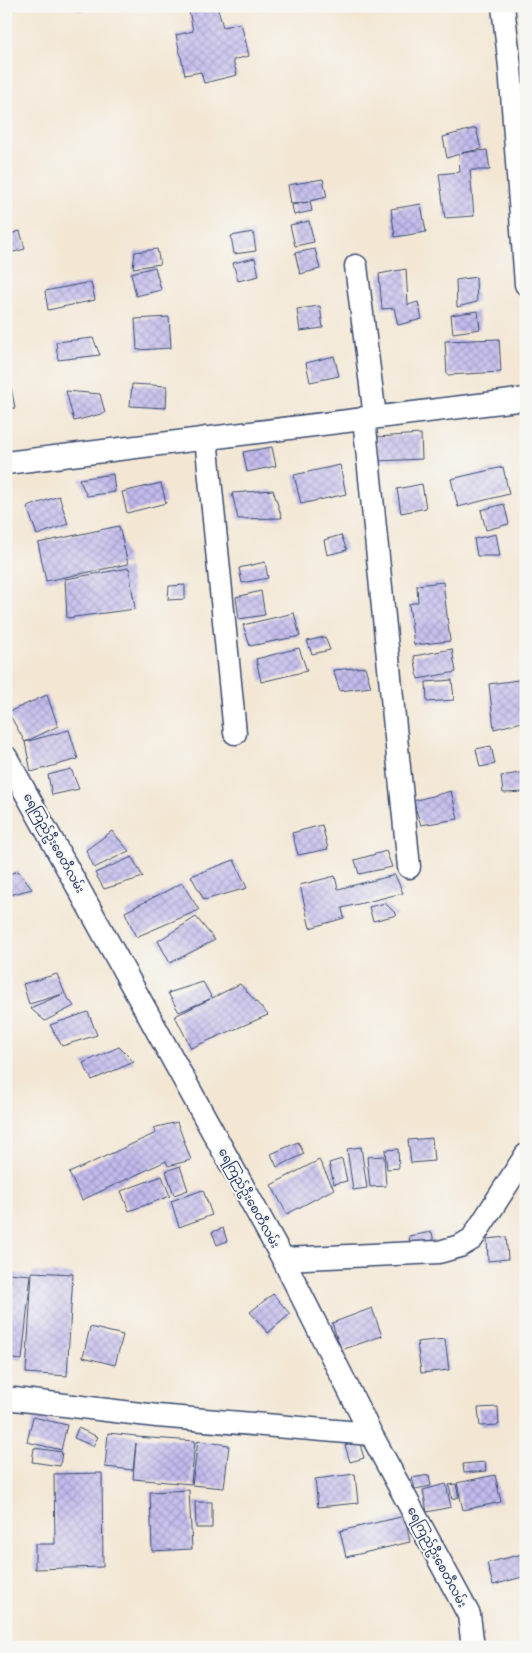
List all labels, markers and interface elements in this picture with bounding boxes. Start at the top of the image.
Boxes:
street label: ရေကြည်ဦးစေတီလမ်း [18,790,89,897]
street label: ရေကြည်ဦးစေတီလမ်း [213,1145,284,1252]
street label: ရေကြည်ဦးစေတီလမ်း [402,1503,471,1611]

